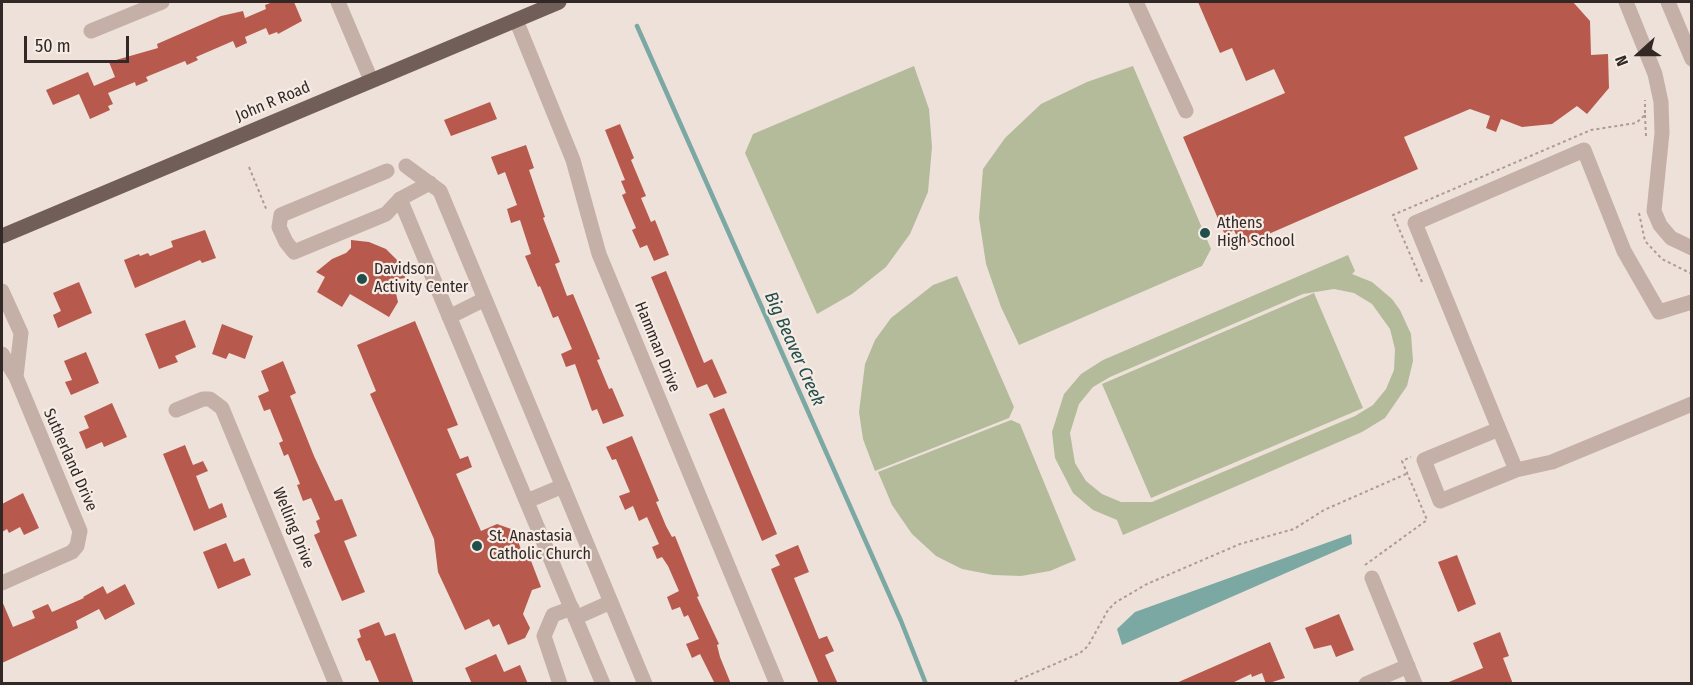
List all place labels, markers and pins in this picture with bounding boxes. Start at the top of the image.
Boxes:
place label: Athens High School [1217,214,1295,252]
marker: Athens High School [1198,226,1212,240]
place label: Davidson Activity Center [374,260,468,298]
marker: Davidson Activity Center [355,272,369,286]
place label: St. Anastasia Catholic Church [489,527,591,565]
marker: St. Anastasia Catholic Church [470,539,484,553]

